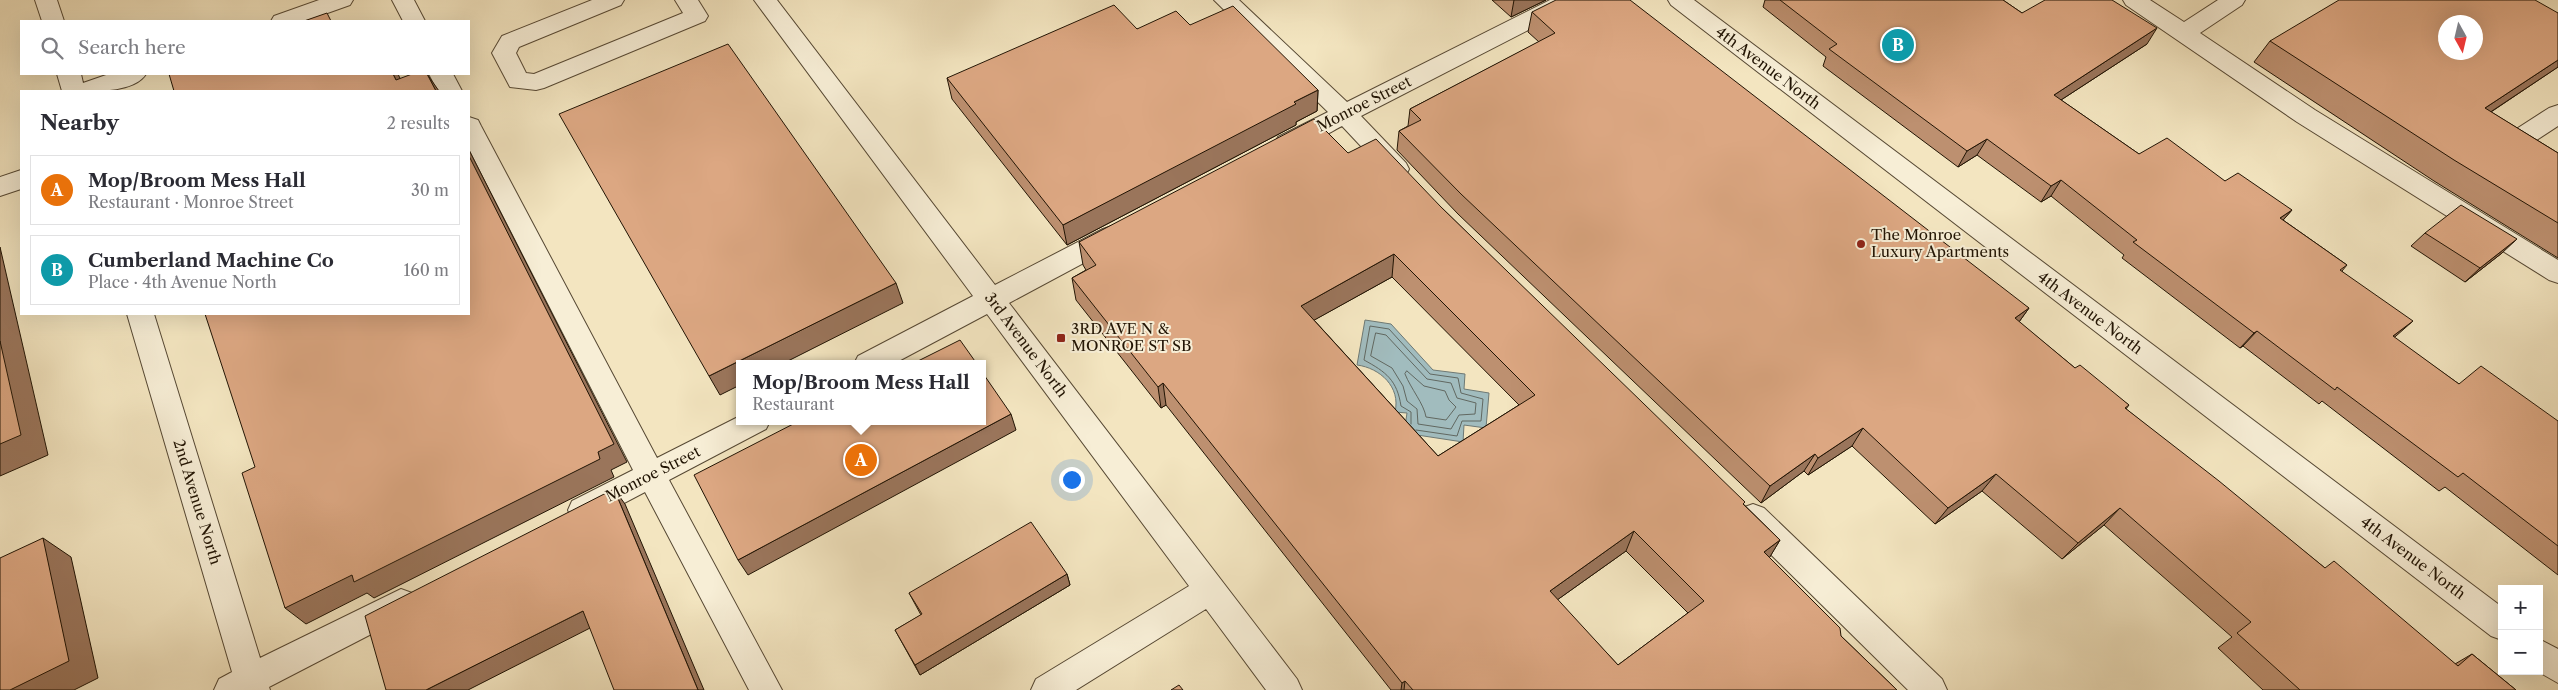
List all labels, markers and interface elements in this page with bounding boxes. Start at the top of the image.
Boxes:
north arrow [2438,15,2483,60]
search box [20,20,470,75]
street label: 4th Avenue North [1712,22,1825,114]
pin: B [1882,26,1914,64]
icon: search [38,34,66,62]
text: Search here [78,36,186,59]
street label: Monroe Street [1313,71,1415,136]
text: Nearby [40,110,119,135]
text: 2 results [387,113,450,133]
text: Mop/Broom Mess Hall [88,169,306,192]
text: A [51,180,63,200]
text: 30 m [411,180,449,200]
text: Restaurant · Monroe Street [88,192,294,212]
place label: The Monroe Luxury Apartments [1871,225,2009,261]
marker: The Monroe Luxury Apartments [1855,238,1867,250]
text: Cumberland Machine Co [88,249,334,272]
text: B [51,260,63,280]
text: 160 m [404,260,449,280]
street label: 4th Avenue North [2034,267,2147,359]
text: Place · 4th Avenue North [88,272,277,292]
street label: 3rd Avenue North [981,288,1072,401]
place label: 3RD AVE N & MONROE ST SB [1071,319,1191,355]
marker: 3RD AVE N & MONROE ST SB [1055,332,1067,344]
popup [736,360,986,425]
text: Mop/Broom Mess Hall [752,371,970,394]
text: Restaurant [752,394,834,414]
street label: 2nd Avenue North [169,437,226,567]
street label: Monroe Street [602,441,704,506]
pin: A [845,441,877,479]
your location [1059,467,1085,493]
street label: 4th Avenue North [2357,512,2470,604]
map controls [2498,585,2543,675]
button: + [2498,585,2543,630]
button: − [2498,630,2543,675]

